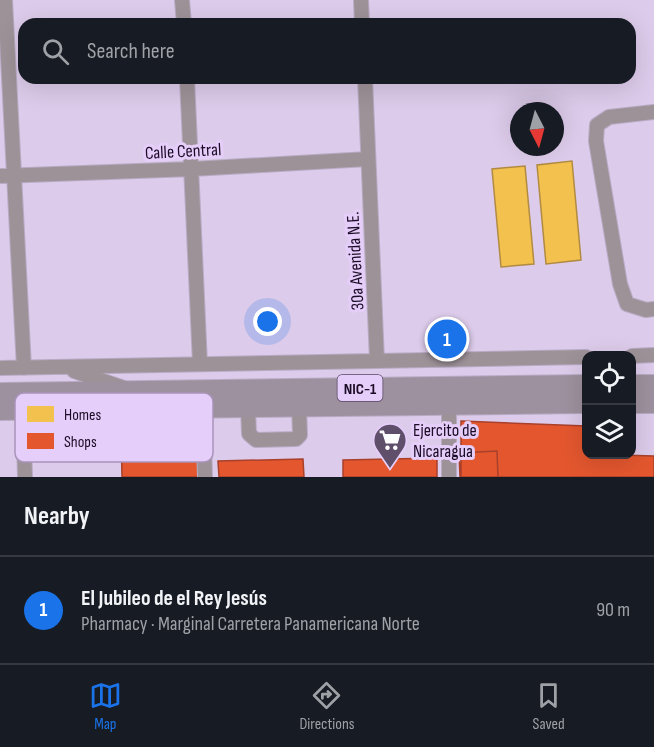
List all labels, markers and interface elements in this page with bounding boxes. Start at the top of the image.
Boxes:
search box [18,18,636,84]
icon: search [39,35,72,68]
text: Search here [87,38,174,65]
north arrow [510,102,564,156]
street label: Calle Central [144,139,222,164]
street label: 30a Avenida N.E. [342,211,369,311]
your location [253,307,282,336]
pin: 1 [428,316,466,362]
map controls [582,351,636,459]
button: locate [582,351,636,405]
road number: NIC-1 [338,375,382,401]
legend [15,393,213,462]
button: layers [582,405,636,459]
text: Homes [64,406,101,425]
place label: Ejercito de Nicaragua [413,420,477,462]
supermarket icon: Ejercito de Nicaragua [372,422,408,469]
text: Shops [64,433,97,452]
text: Nearby [24,501,90,532]
text: El Jubileo de el Rey Jesús [81,585,267,612]
text: 1 [40,598,47,622]
text: 90 m [596,598,630,622]
text: Pharmacy · Marginal Carretera Panamericana Norte [81,612,420,636]
tab: Map [89,679,122,734]
tab: Directions [299,679,355,734]
tab: Saved [532,679,565,734]

